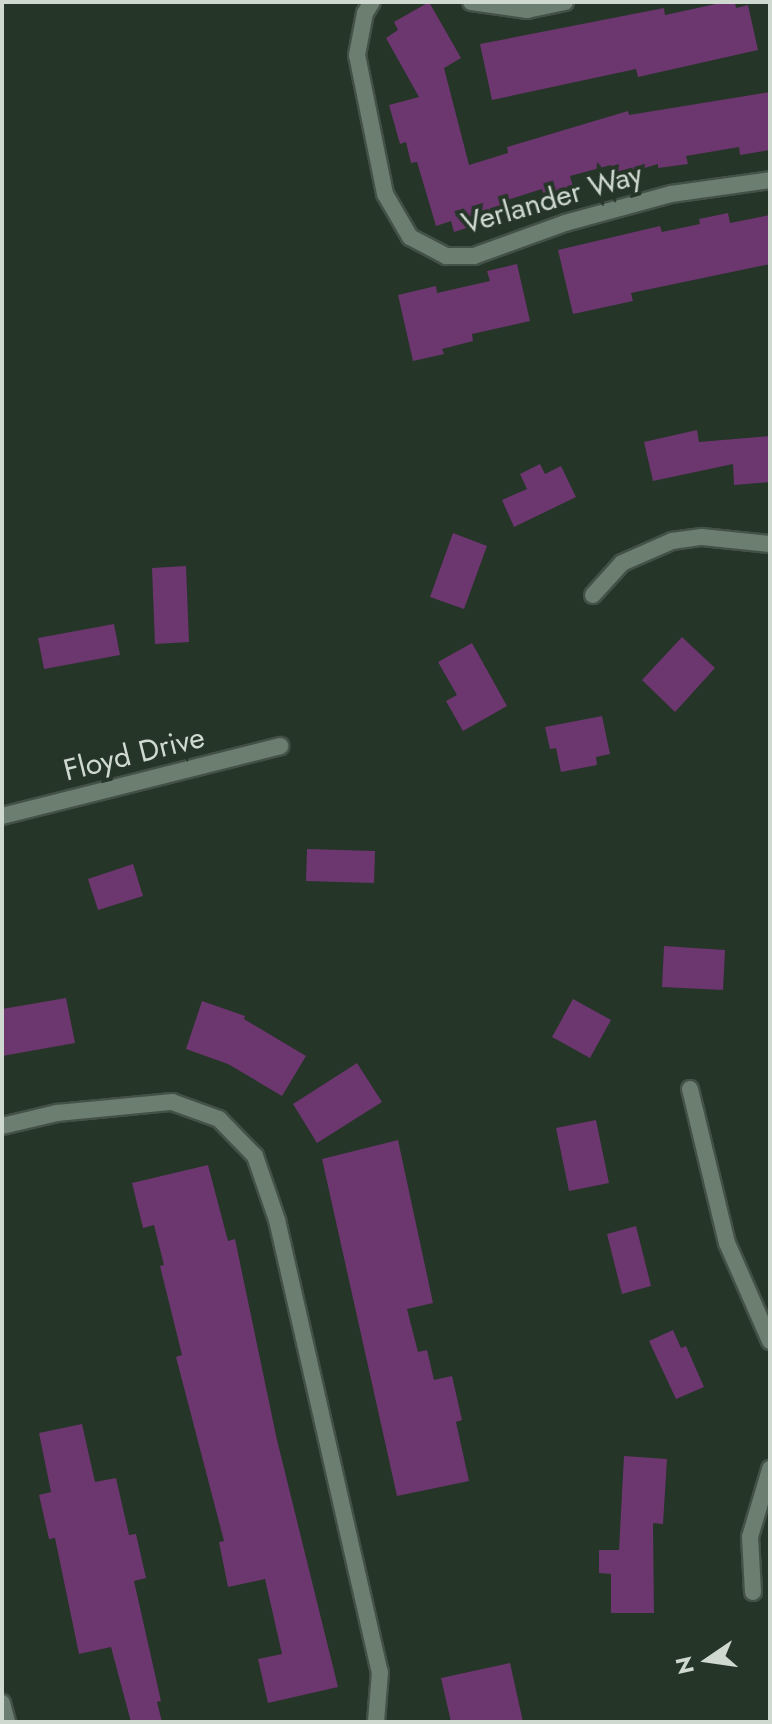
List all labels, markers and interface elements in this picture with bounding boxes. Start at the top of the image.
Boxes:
street label: Verlander Way [458,156,646,242]
street label: Floyd Drive [60,719,208,789]
north arrow [668,1620,748,1700]
text: N [667,1653,702,1678]

